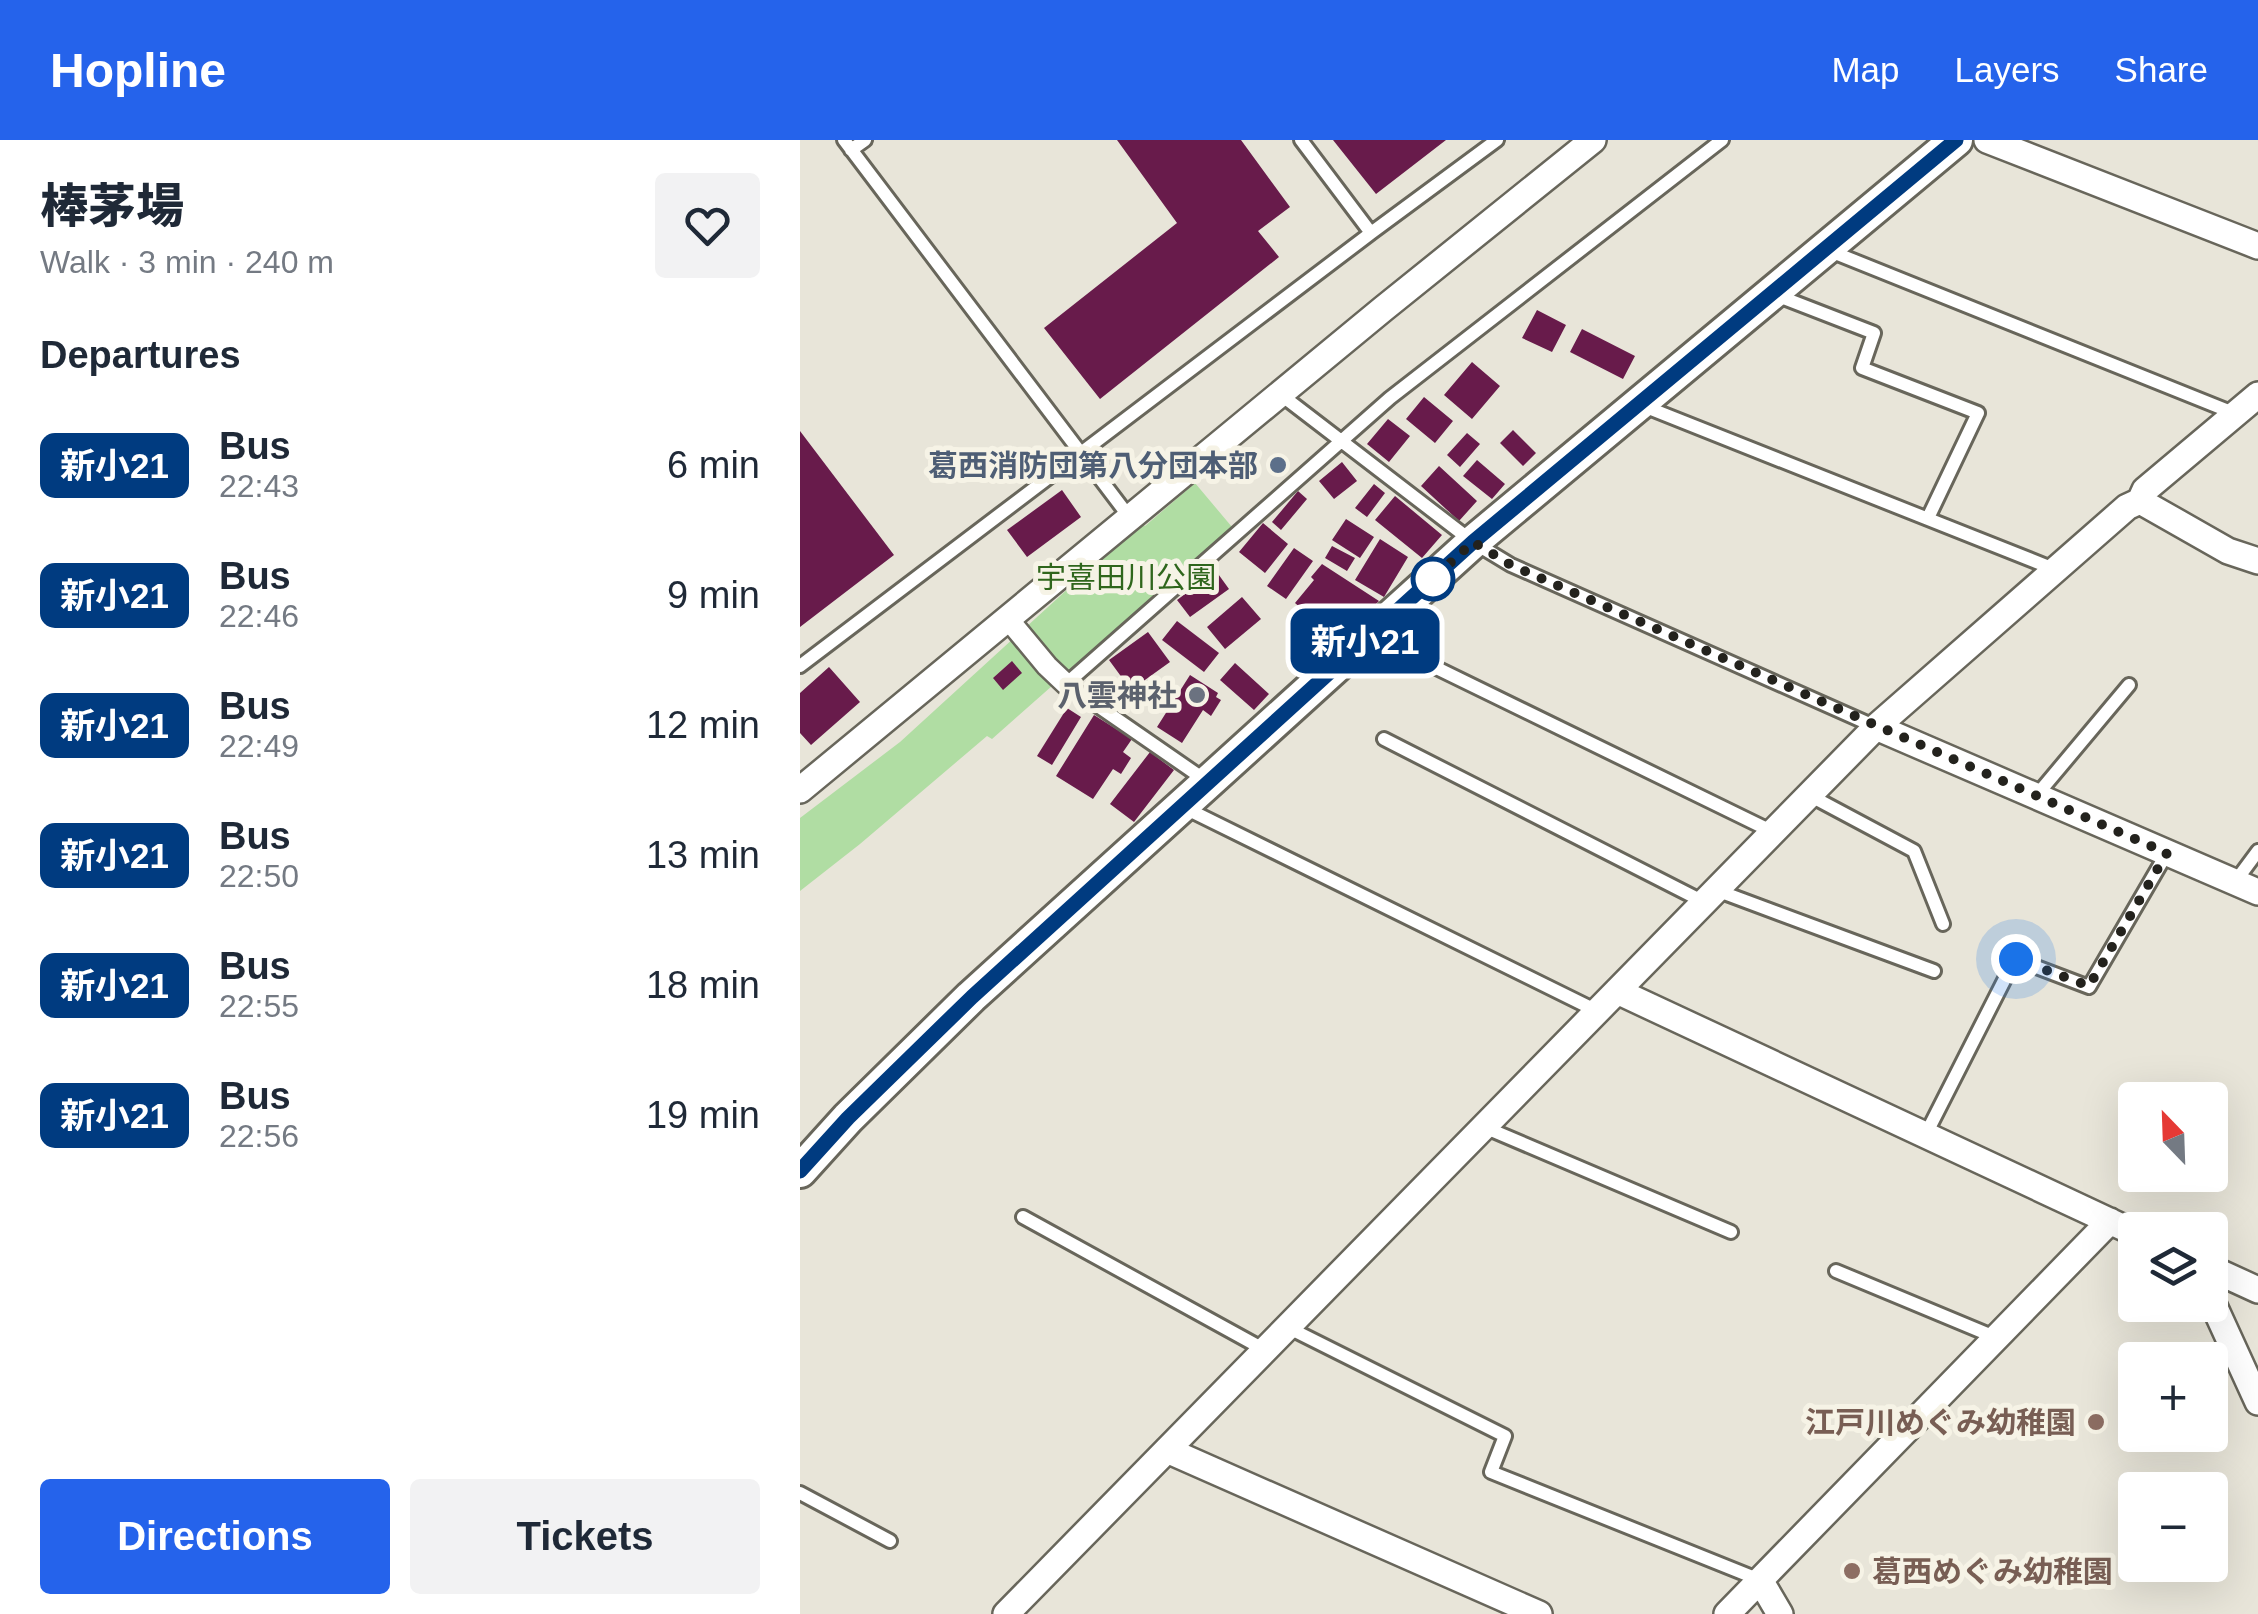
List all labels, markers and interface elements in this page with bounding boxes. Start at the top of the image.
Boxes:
text: Hopline [50,44,226,97]
text: Map [1831,50,1900,89]
text: Layers [1955,50,2060,89]
text: Share [2115,50,2208,89]
button: heart [655,173,760,278]
text: 棒茅場 [40,180,184,233]
text: Walk · 3 min · 240 m [40,244,334,280]
text: Departures [40,334,241,376]
text: Bus [219,425,291,467]
text: 6 min [667,444,760,486]
text: 新小21 [60,446,169,485]
place label: 葛西消防団第八分団本部 [928,449,1258,482]
marker: 葛西消防団第八分団本部 [1267,454,1289,476]
text: 22:43 [219,468,299,504]
text: Bus [219,555,291,597]
unlabelled marker [1412,558,1454,600]
park label: 宇喜田川公園 [1036,561,1216,594]
text: 9 min [667,574,760,616]
text: 新小21 [60,576,169,615]
text: 22:46 [219,598,299,634]
line badge: 新小21 [1295,608,1435,674]
text: 新小21 [1311,622,1419,661]
place label: 八雲神社 [1057,679,1177,712]
marker: 八雲神社 [1186,684,1208,706]
text: Bus [219,685,291,727]
text: 12 min [646,704,760,746]
text: 新小21 [60,706,169,745]
text: 22:49 [219,728,299,764]
text: Bus [219,815,291,857]
text: 13 min [646,834,760,876]
text: 新小21 [60,836,169,875]
text: 22:50 [219,858,299,894]
your location [1991,934,2041,984]
text: Bus [219,945,291,987]
text: 18 min [646,964,760,1006]
text: 新小21 [60,966,169,1005]
text: 22:55 [219,988,299,1024]
text: Bus [219,1075,291,1117]
north arrow [2118,1082,2228,1192]
map controls [2118,1082,2228,1582]
text: 19 min [646,1094,760,1136]
text: 新小21 [60,1096,169,1135]
text: 22:56 [219,1118,299,1154]
button: layers [2118,1212,2228,1322]
button: + [2118,1342,2228,1452]
place label: 江戸川めぐみ幼稚園 [1805,1406,2076,1439]
marker: 江戸川めぐみ幼稚園 [2085,1411,2107,1433]
button: − [2118,1472,2228,1582]
button: Directions [40,1479,390,1594]
button: Tickets [410,1479,760,1594]
place label: 葛西めぐみ幼稚園 [1872,1555,2113,1588]
marker: 葛西めぐみ幼稚園 [1841,1560,1863,1582]

